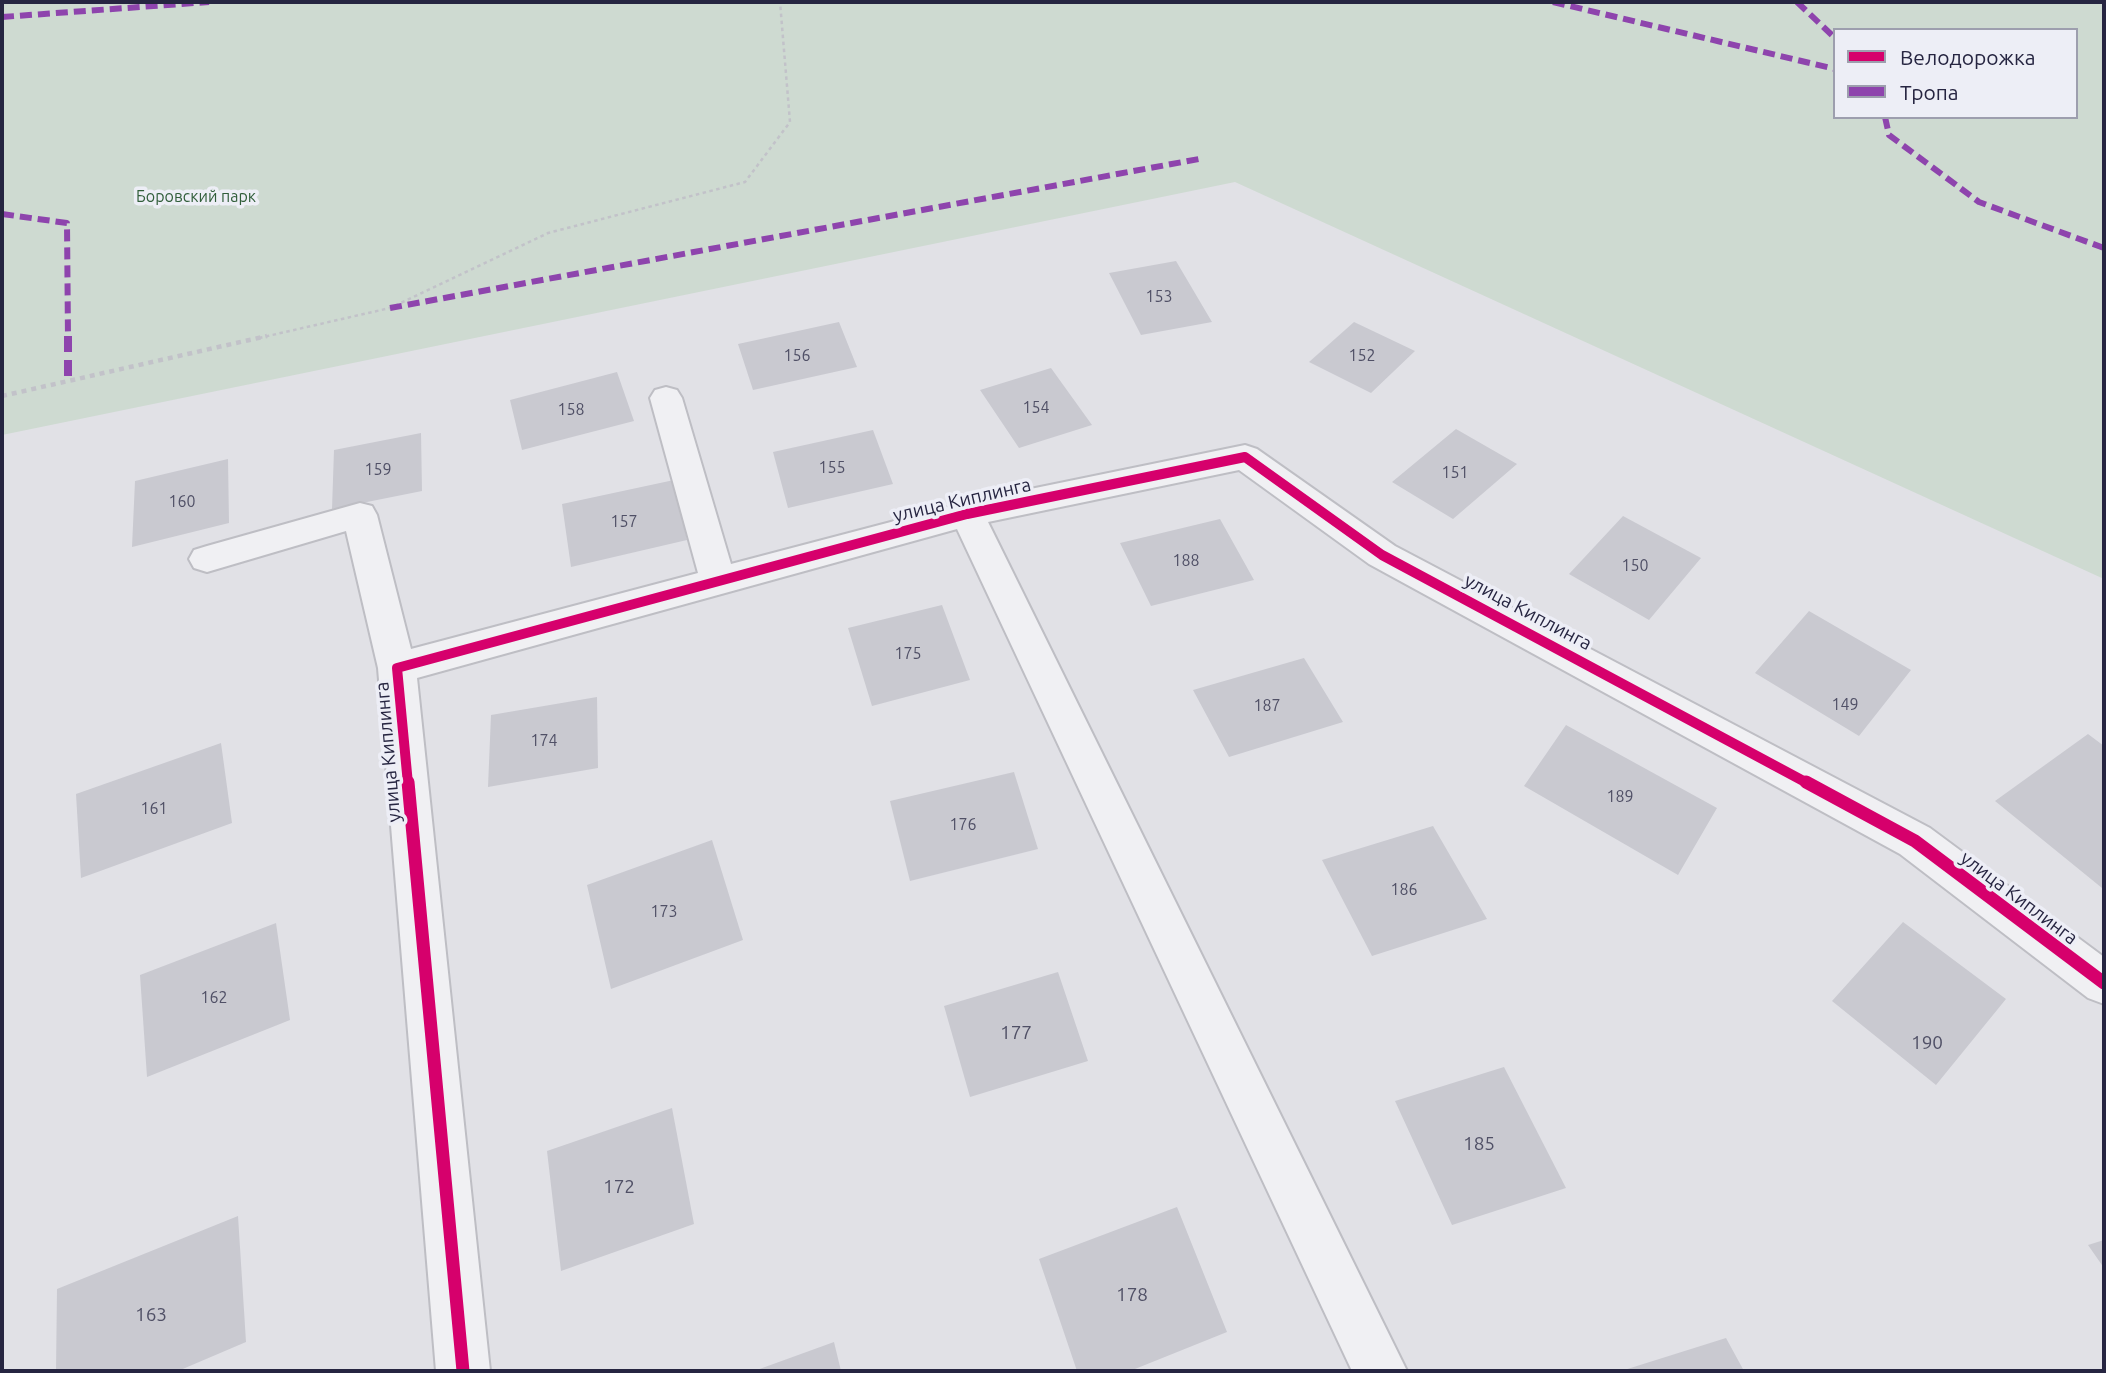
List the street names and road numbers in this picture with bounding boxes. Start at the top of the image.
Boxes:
street label: улица Киплинга [891,473,1033,527]
street label: улица Киплинга [1460,569,1596,655]
street label: улица Киплинга [371,681,405,823]
street label: улица Киплинга [1956,846,2082,950]

